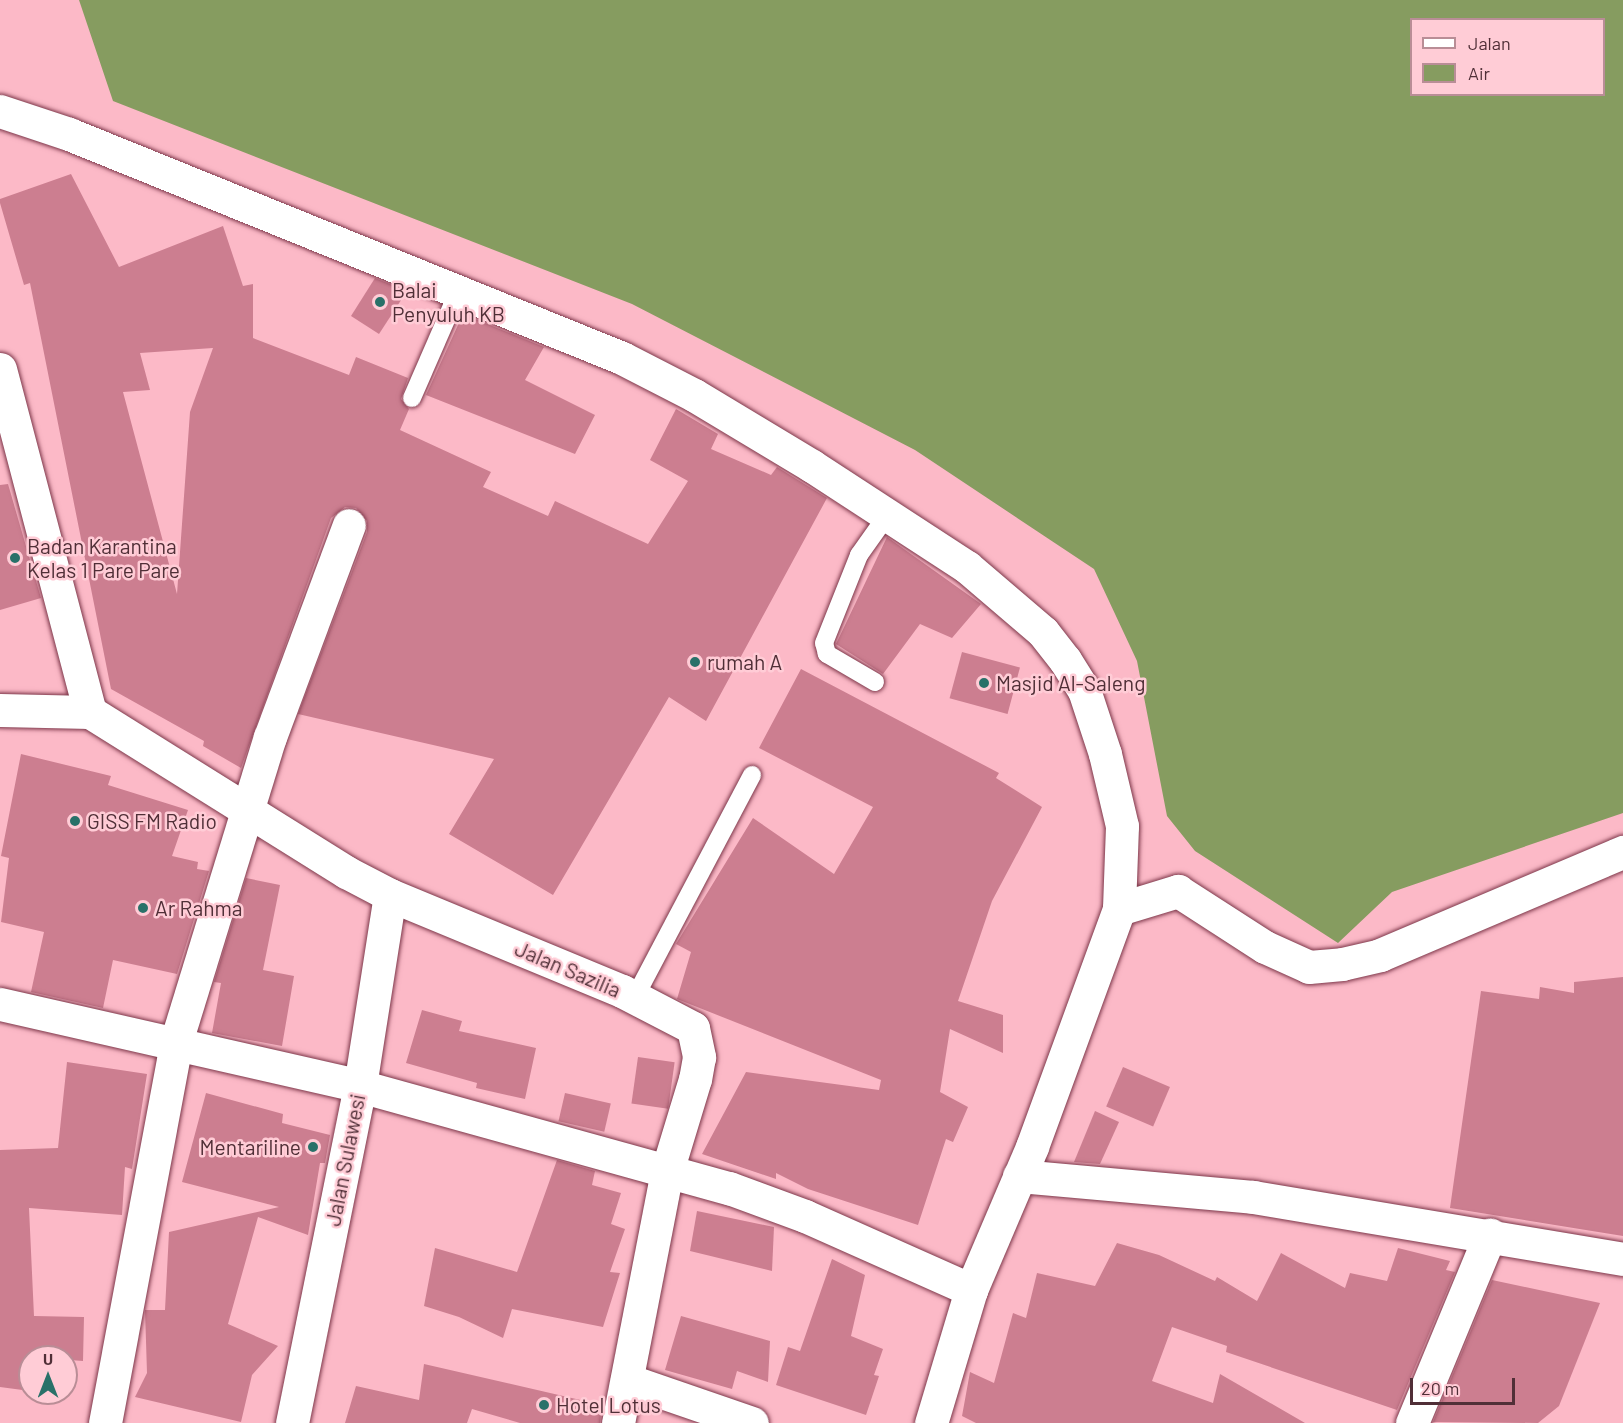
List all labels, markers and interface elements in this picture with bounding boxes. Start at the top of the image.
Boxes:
legend [1410,18,1605,96]
text: Jalan [1468,32,1511,54]
text: Air [1468,62,1490,84]
place label: Balai Penyuluh KB [392,277,505,327]
marker: Balai Penyuluh KB [373,295,387,309]
place label: Badan Karantina Kelas 1 Pare Pare [27,533,180,583]
marker: Badan Karantina Kelas 1 Pare Pare [8,551,22,565]
place label: rumah A [707,649,782,675]
marker: rumah A [688,655,702,669]
place label: Masjid Al-Saleng [996,670,1145,696]
marker: Masjid Al-Saleng [977,676,991,690]
place label: GISS FM Radio [87,808,217,834]
marker: GISS FM Radio [68,814,82,828]
place label: Ar Rahma [155,895,243,921]
marker: Ar Rahma [136,901,150,915]
street label: Jalan Sazilia [511,935,625,1003]
street label: Jalan Sulawesi [320,1092,370,1228]
place label: Mentariline [200,1134,301,1160]
marker: Mentariline [306,1140,320,1154]
north arrow [18,1345,78,1405]
text: U [43,1349,53,1368]
scale bar [1413,1366,1518,1404]
text: 20 m [1421,1377,1459,1399]
place label: Hotel Lotus [556,1392,661,1418]
marker: Hotel Lotus [537,1398,551,1412]

